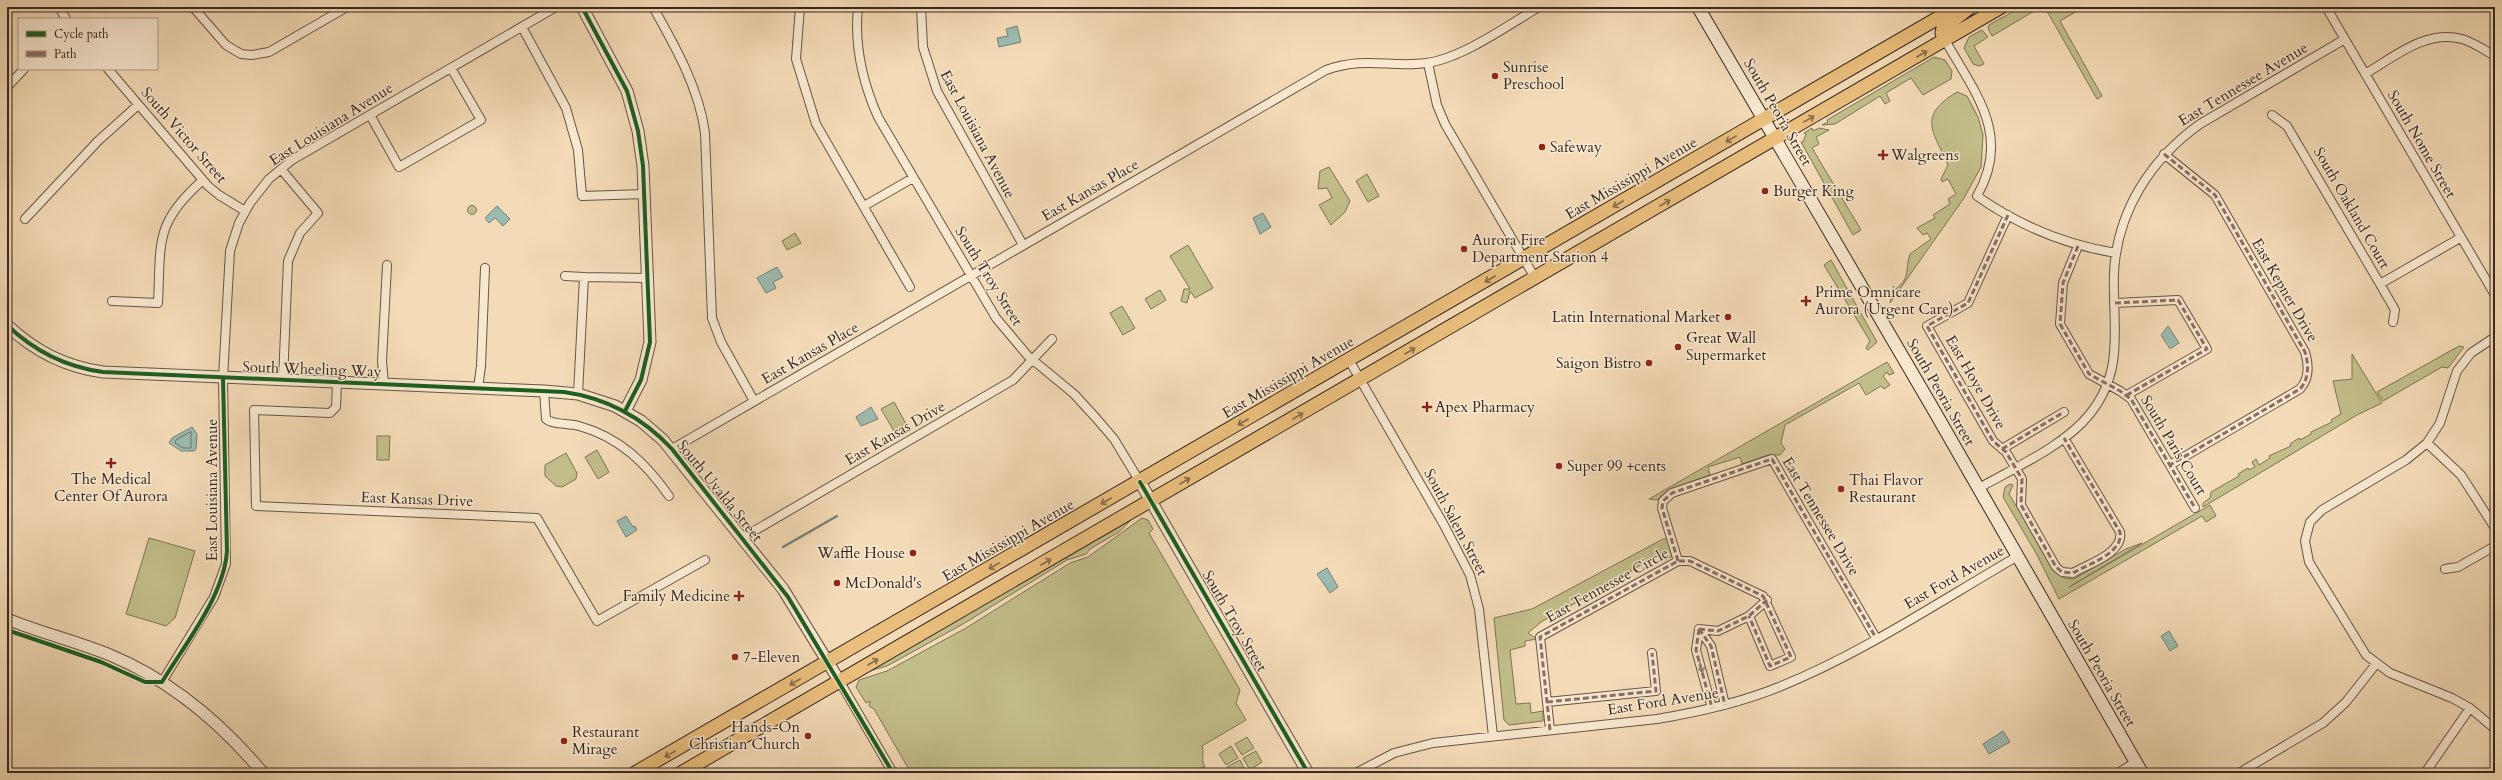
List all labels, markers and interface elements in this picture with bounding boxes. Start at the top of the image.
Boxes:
legend [18,18,158,70]
text: Cycle path [54,26,109,42]
street label: East Tennessee Avenue [2175,37,2312,131]
text: Path [54,46,77,62]
one-way arrow [1915,49,1927,57]
street label: South Peoria Street [1739,55,1817,170]
place label: Sunrise Preschool [1503,57,1564,94]
street label: East Louisiana Avenue [936,66,1020,202]
marker: Sunrise Preschool [1490,71,1500,81]
street label: East Louisiana Avenue [265,78,397,170]
street label: South Victor Street [137,83,232,188]
street label: South Nome Street [2383,86,2461,202]
one-way arrow [1803,115,1815,123]
street label: East Mississippi Avenue [1561,132,1701,224]
one-way arrow [1725,136,1737,144]
place label: Safeway [1550,137,1602,157]
marker: Safeway [1537,142,1547,152]
street label: South Oakland Court [2309,144,2395,273]
place label: Walgreens [1890,145,1959,165]
marker: Walgreens [1878,150,1888,160]
street label: East Kansas Place [1038,154,1142,226]
place label: Burger King [1773,181,1855,201]
marker: Burger King [1760,186,1770,196]
one-way arrow [1659,198,1671,206]
one-way arrow [1612,201,1624,209]
street label: South Troy Street [950,223,1028,330]
place label: Aurora Fire Department Station 4 [1472,230,1609,267]
street label: East Kepner Drive [2247,235,2323,346]
marker: Aurora Fire Department Station 4 [1459,244,1469,254]
one-way arrow [1484,275,1496,283]
place label: Prime Omnicare Aurora (Urgent Care) [1815,282,1953,319]
marker: Prime Omnicare Aurora (Urgent Care) [1800,295,1812,307]
place label: Latin International Market [1552,307,1720,327]
marker: Latin International Market [1723,312,1733,322]
street label: East Kansas Place [758,317,862,389]
place label: Great Wall Supermarket [1686,328,1766,365]
street label: East Mississippi Avenue [1218,331,1358,423]
street label: East Hoye Drive [1941,331,2011,433]
street label: South Peoria Street [1902,335,1980,450]
marker: Great Wall Supermarket [1673,342,1683,352]
one-way arrow [1404,346,1416,354]
place label: Saigon Bistro [1556,353,1641,373]
street label: South Wheeling Way [242,357,382,381]
marker: Saigon Bistro [1644,358,1654,368]
street label: South Paris Court [2136,391,2212,499]
street label: East Kansas Drive [841,396,949,470]
place label: Apex Pharmacy [1435,397,1535,417]
marker: Apex Pharmacy [1422,402,1432,412]
one-way arrow [1292,412,1304,420]
one-way arrow [1237,418,1249,426]
street label: East Louisiana Avenue [202,419,222,561]
street label: South Uvalda Street [673,436,767,546]
street label: East Tennessee Drive [1778,453,1864,579]
place label: Super 99 +cents [1567,456,1666,476]
marker: The Medical Center Of Aurora [105,457,117,469]
marker: Super 99 +cents [1554,461,1564,471]
street label: South Salem Street [1419,465,1493,579]
place label: The Medical Center Of Aurora [54,469,168,506]
place label: Thai Flavor Restaurant [1849,470,1924,507]
one-way arrow [1179,477,1191,485]
marker: Thai Flavor Restaurant [1836,484,1846,494]
street label: East Kansas Drive [360,487,474,511]
street label: East Mississippi Avenue [938,494,1078,586]
one-way arrow [1100,498,1112,506]
street label: East Ford Avenue [1900,540,2008,614]
place label: Waffle House [816,543,905,563]
street label: East Tennessee Circle [1542,543,1672,627]
marker: Waffle House [908,548,918,558]
one-way arrow [1040,557,1052,565]
one-way arrow [988,563,1000,571]
street label: South Troy Street [1198,567,1272,675]
place label: McDonald's [845,573,922,593]
marker: McDonald's [832,578,842,588]
place label: Family Medicine [623,586,730,606]
marker: Family Medicine [733,590,745,602]
street label: South Peoria Street [2063,616,2141,731]
place label: 7-Eleven [743,647,801,667]
marker: 7-Eleven [730,652,740,662]
one-way arrow [867,657,879,665]
one-way arrow [1698,661,1705,674]
one-way arrow [789,679,801,687]
street label: East Ford Avenue [1606,682,1720,720]
place label: Hands-On Christian Church [689,717,801,754]
place label: Restaurant Mirage [572,722,639,759]
marker: Hands-On Christian Church [803,731,813,741]
marker: Restaurant Mirage [559,736,569,746]
one-way arrow [664,750,676,758]

